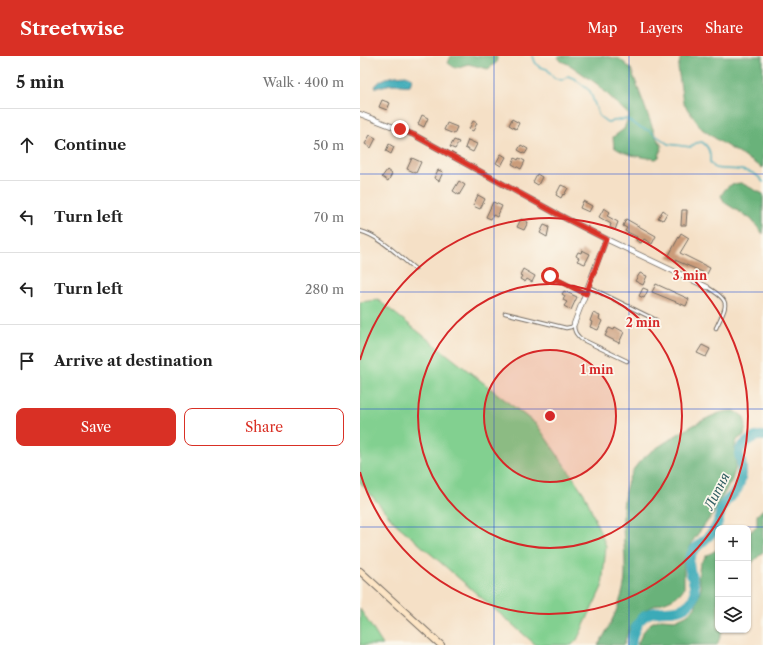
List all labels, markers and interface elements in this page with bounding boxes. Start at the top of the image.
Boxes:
text: Streetwise [20,17,124,40]
text: Map [587,19,617,37]
text: Layers [639,19,683,37]
text: Share [705,19,743,37]
text: 5 min [16,72,64,92]
text: Walk · 400 m [263,74,344,90]
route end [391,120,409,138]
icon: ahead [16,134,38,156]
text: Continue [54,135,126,154]
text: 50 m [313,137,344,153]
icon: left [16,206,38,228]
text: Turn left [54,207,123,226]
text: 70 m [314,209,344,225]
route start [541,267,559,285]
text: 3 min [673,268,708,283]
icon: left [16,278,38,300]
text: Turn left [54,279,123,298]
text: 280 m [305,281,344,297]
text: 2 min [626,315,661,330]
icon: arrive [16,350,38,372]
text: Arrive at destination [54,351,213,370]
text: 1 min [581,362,614,377]
button: Save [16,408,176,446]
button: Share [184,408,344,446]
centre of rings [543,409,557,423]
water label: Липня [698,469,733,514]
map controls [715,525,751,633]
button: + [715,525,751,561]
button: − [715,561,751,597]
button: layers [715,597,751,633]

